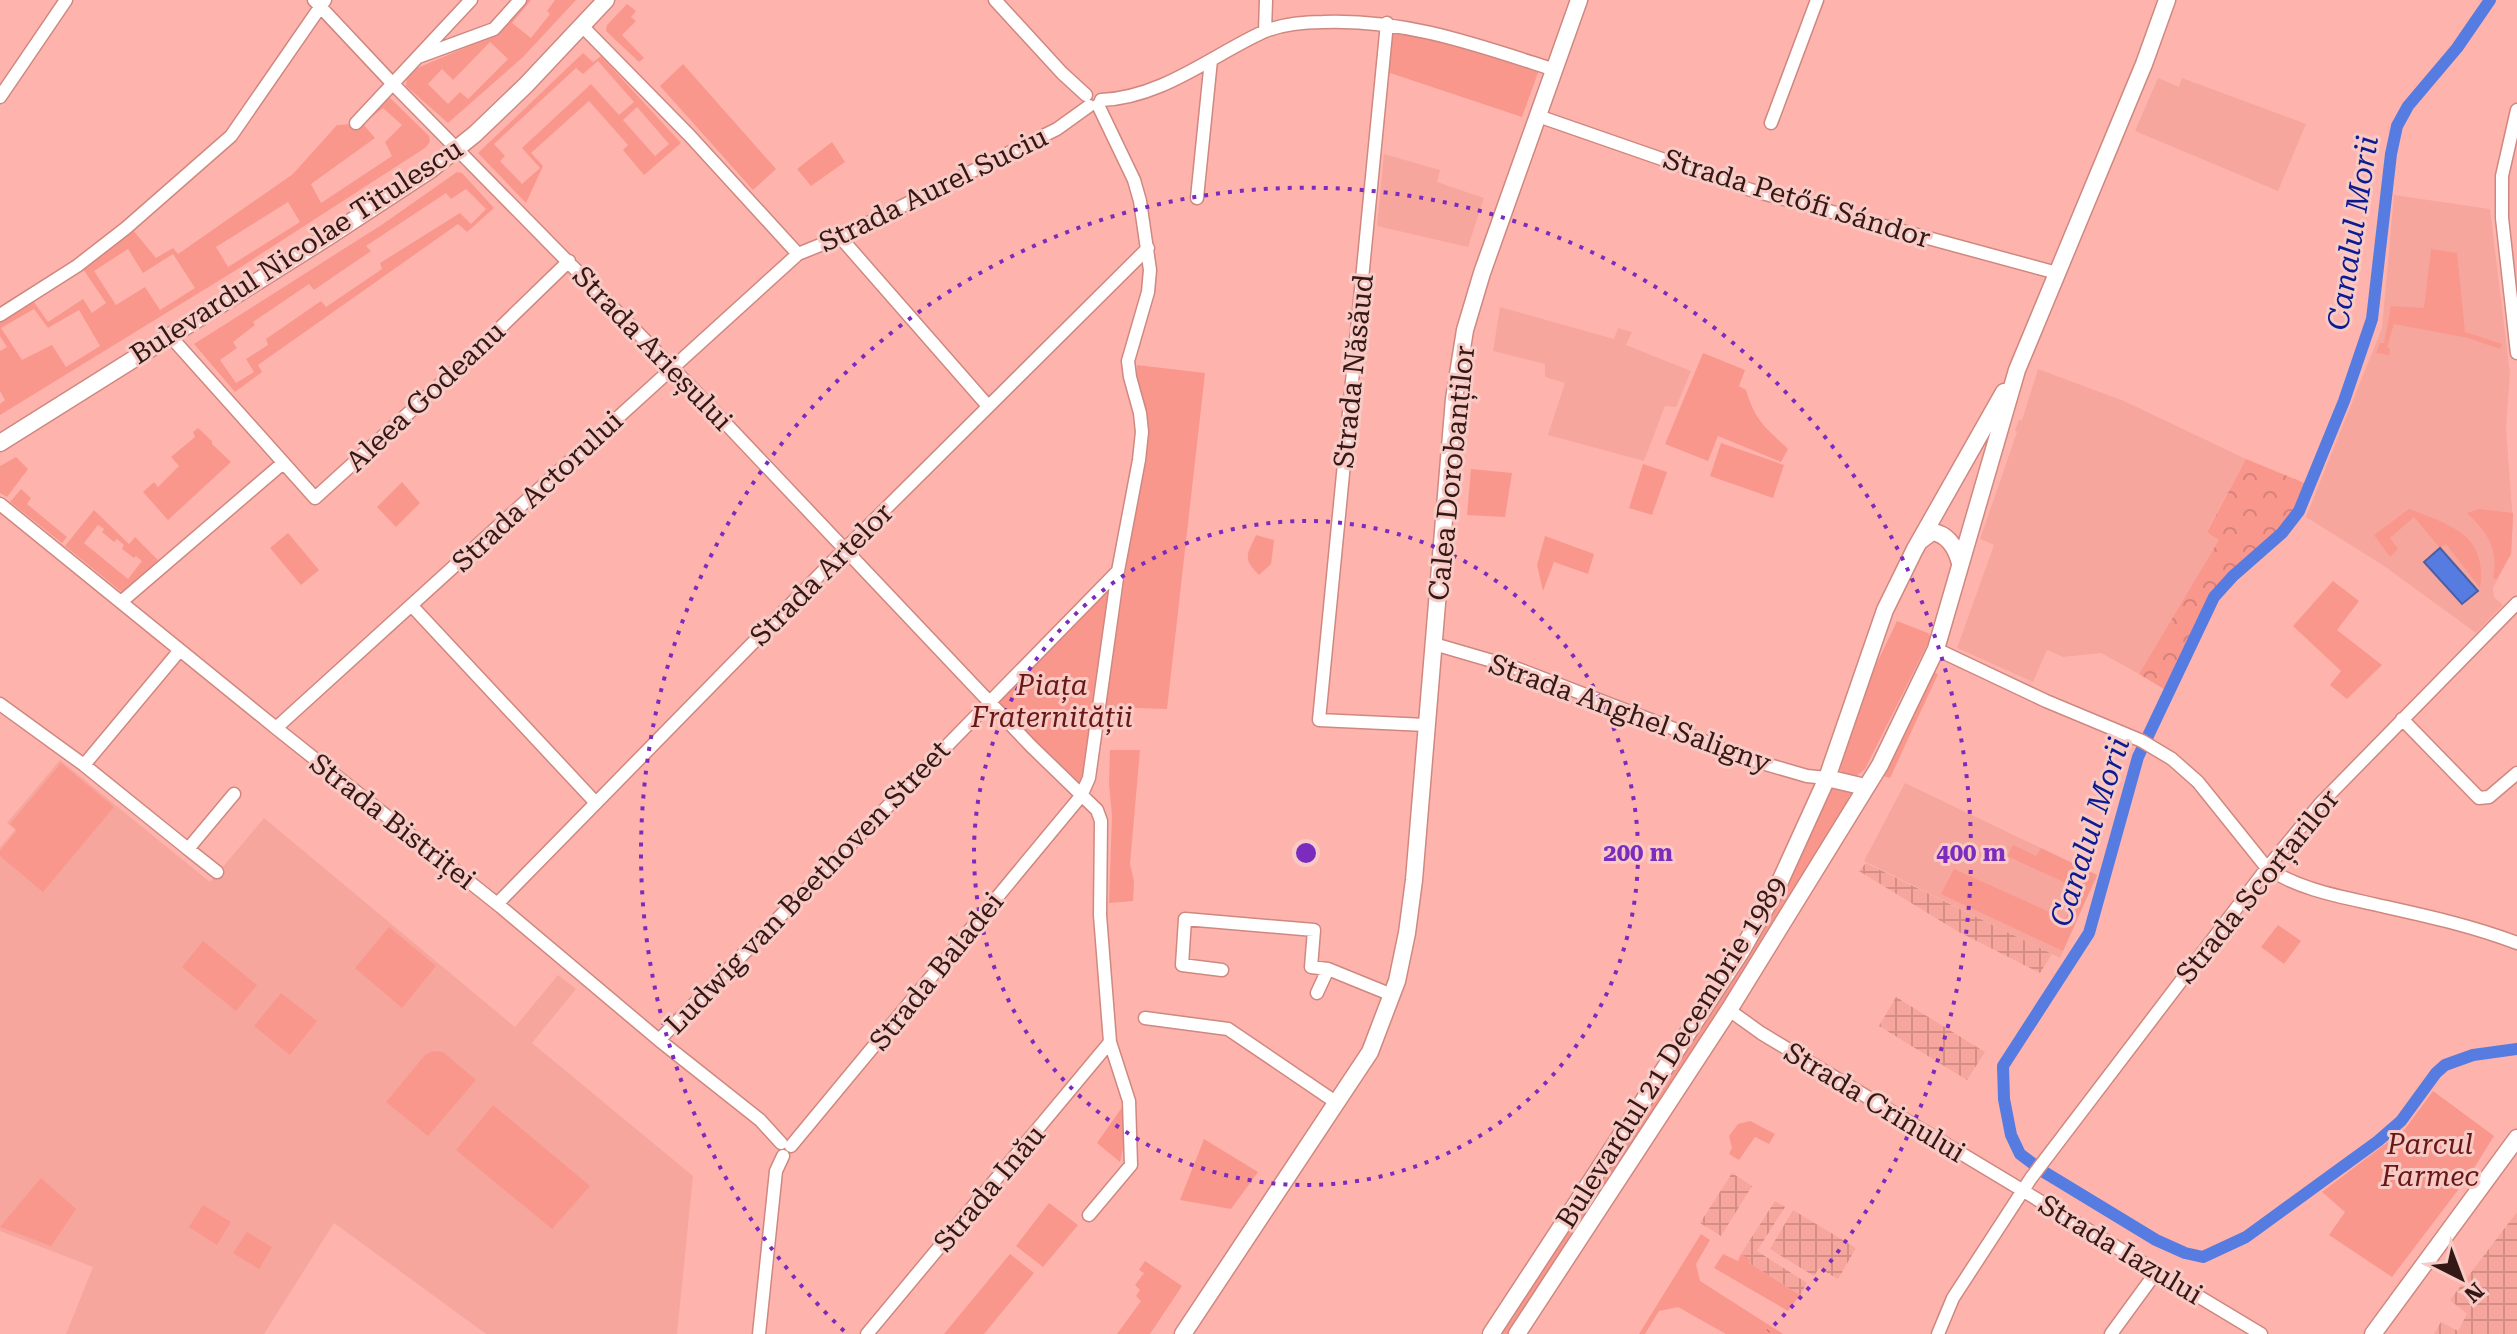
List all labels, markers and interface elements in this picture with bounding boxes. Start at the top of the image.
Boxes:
street label: Strada Aurel Suciu [814,120,1053,259]
street label: Bulevardul Nicolae Titulescu [124,132,468,371]
water label: Canalul Morii [2320,133,2385,333]
street label: Strada Petőfi Sándor [1659,142,1934,255]
street label: Strada Arieșului [565,260,739,439]
street label: Strada Năsăud [1327,272,1380,470]
street label: Aleea Godeanu [339,314,511,478]
street label: Calea Dorobanților [1422,344,1483,603]
street label: Strada Actorului [445,404,629,579]
street label: Strada Artelor [743,496,900,653]
street label: Strada Anghel Saligny [1485,647,1775,780]
park label: Piața Fraternității [970,669,1133,736]
water label: Canalul Morii [2043,733,2137,931]
street label: Ludwig van Beethoven Street [658,734,956,1041]
street label: Strada Bistriței [302,747,482,898]
street label: Strada Scorțarilor [2169,783,2347,991]
centre of rings [1292,839,1320,867]
text: 200 m [1603,839,1673,867]
text: 400 m [1936,839,2006,867]
street label: Bulevardul 21 Decembrie 1989 [1549,870,1794,1234]
street label: Strada Baladei [863,886,1010,1057]
street label: Strada Crinului [1778,1035,1971,1169]
street label: Strada Inău [927,1118,1052,1258]
park label: Parcul Farmec [2380,1128,2479,1193]
street label: Strada Iazului [2033,1188,2209,1311]
north arrow [2421,1238,2501,1318]
text: N [2459,1278,2489,1307]

